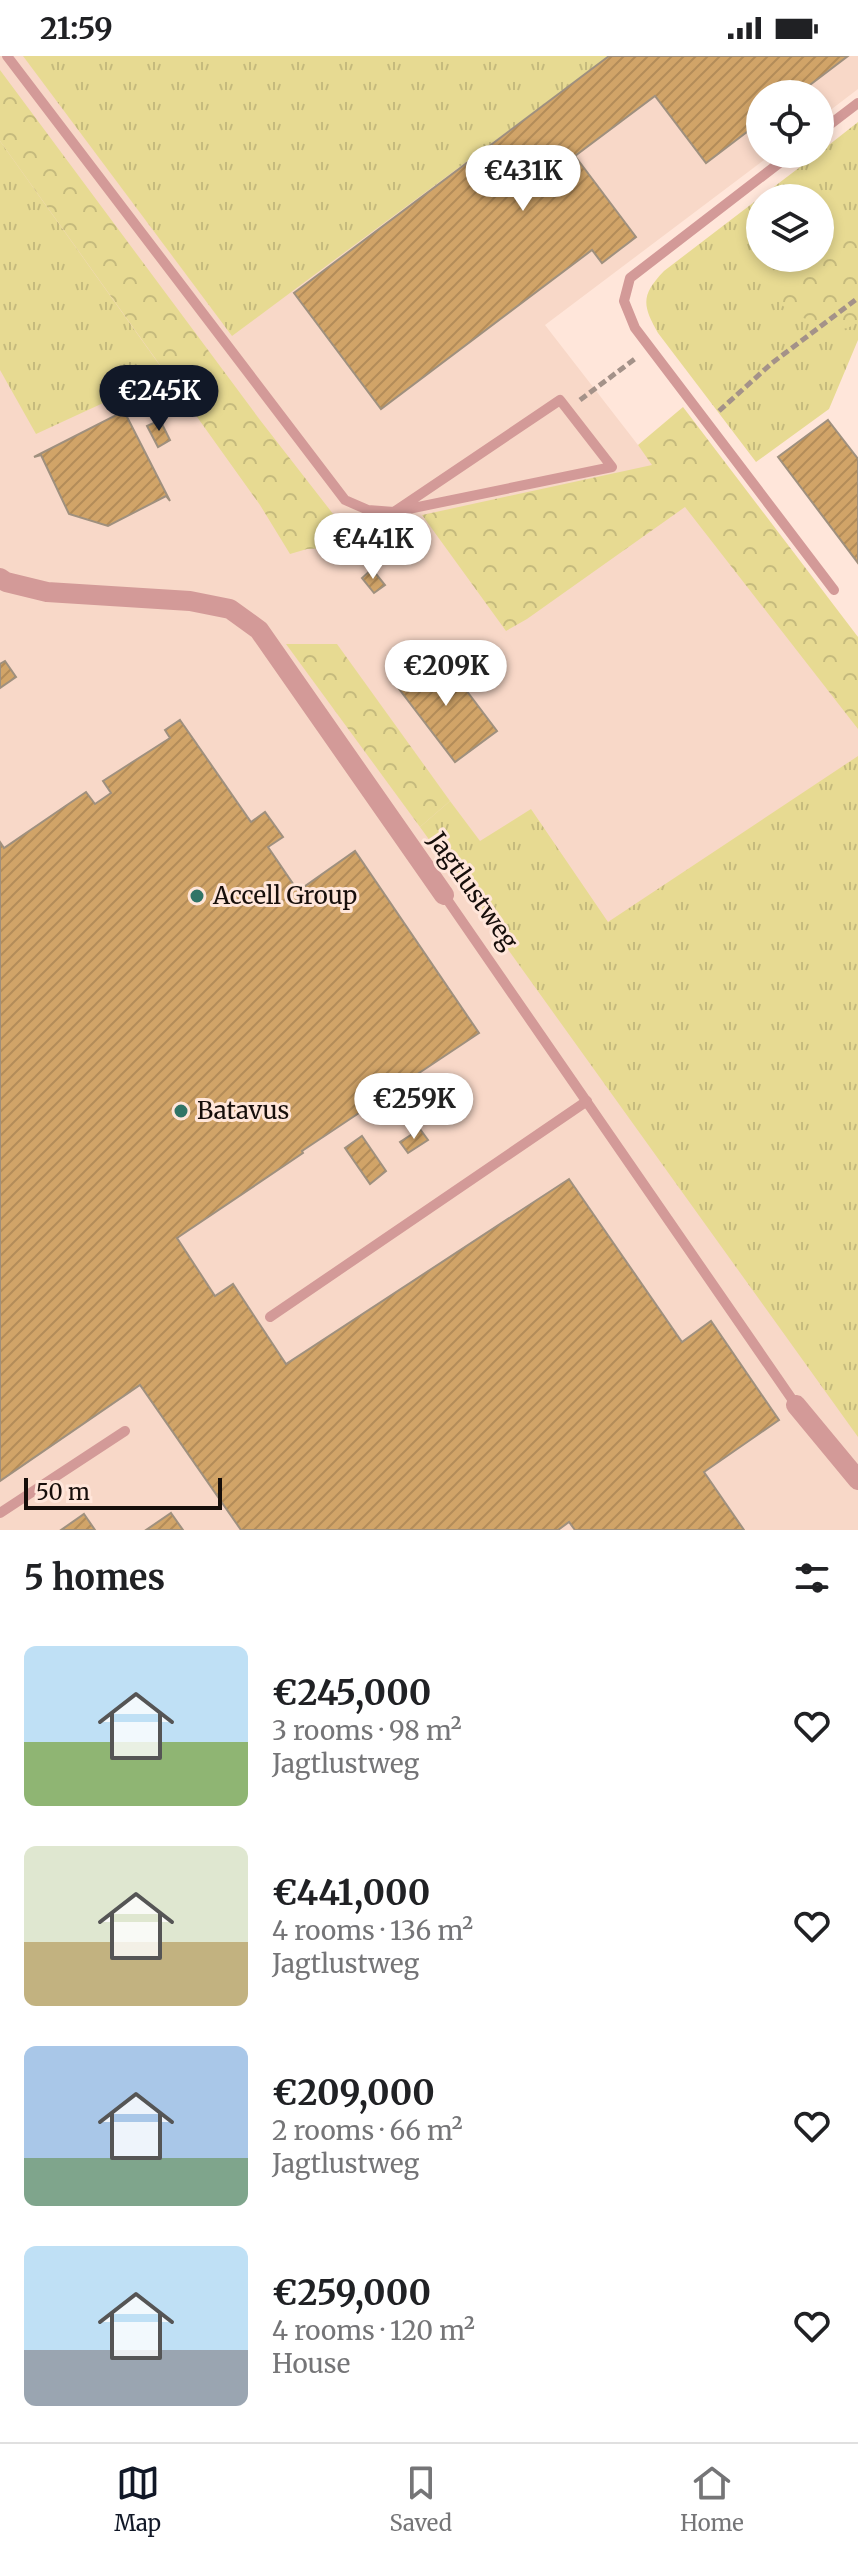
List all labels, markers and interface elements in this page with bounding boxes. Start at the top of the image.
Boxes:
text: 21:59 [40,9,113,47]
map controls [746,80,834,272]
button: locate [746,80,834,168]
pin: €431K [467,145,579,213]
text: €431K [484,154,562,187]
button: layers [746,184,834,272]
pin: €245K [103,365,215,433]
text: €245K [117,374,201,407]
pin: €441K [317,513,429,581]
text: €441K [332,522,414,555]
pin: €209K [390,640,502,708]
text: €209K [403,649,489,682]
street label: Jagtlustweg [421,825,525,956]
place label: Accell Group [212,880,357,911]
marker: Accell Group [188,887,206,905]
pin: €259K [358,1073,470,1141]
text: €259K [372,1082,456,1115]
place label: Batavus [197,1095,289,1126]
marker: Batavus [172,1102,190,1120]
scale bar [24,1474,222,1510]
text: 50 m [36,1478,90,1506]
icon: filters [790,1556,834,1600]
text: 5 homes [24,1557,165,1599]
text: €245,000 [272,1672,431,1714]
icon: home [88,1678,184,1774]
icon: heart [790,1704,834,1748]
text: 3 rooms · 98 m² [272,1714,462,1747]
text: Jagtlustweg [272,1747,419,1780]
text: €441,000 [272,1872,430,1914]
icon: home [88,1878,184,1974]
icon: heart [790,1904,834,1948]
text: 4 rooms · 136 m² [272,1914,473,1947]
text: Jagtlustweg [272,1947,419,1980]
text: €209,000 [272,2072,435,2114]
icon: home [88,2078,184,2174]
icon: heart [790,2104,834,2148]
text: 2 rooms · 66 m² [272,2114,463,2147]
text: Jagtlustweg [272,2147,419,2180]
text: €259,000 [272,2272,431,2314]
icon: home [88,2278,184,2374]
icon: heart [790,2304,834,2348]
text: 4 rooms · 120 m² [272,2314,475,2347]
text: House [272,2347,350,2380]
tab: Map [114,2461,161,2537]
tab: Saved [390,2461,452,2537]
tab: Home [680,2461,744,2537]

